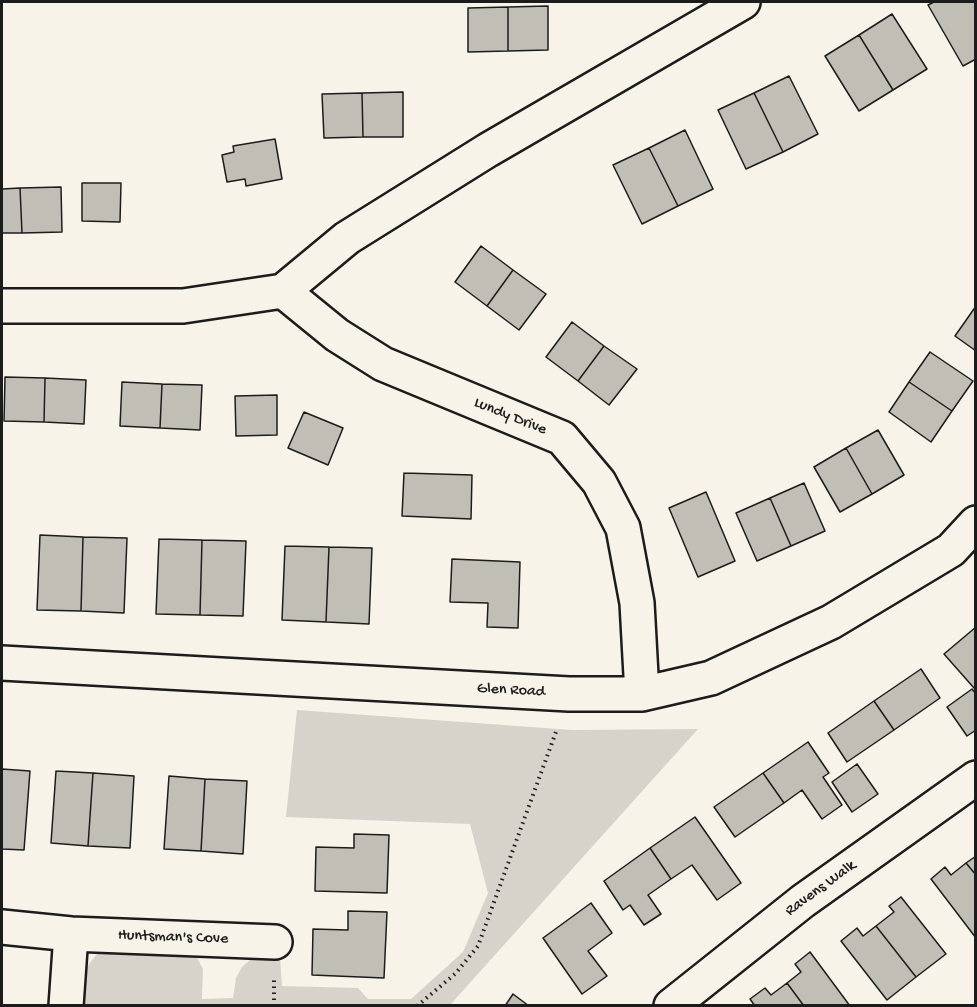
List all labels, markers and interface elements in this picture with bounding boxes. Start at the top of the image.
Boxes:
street label: Lundy Drive [471,394,549,440]
street label: Glen Road [476,680,546,702]
street label: Ravens Walk [782,857,860,921]
street label: Huntsman's Cove [117,926,229,950]

